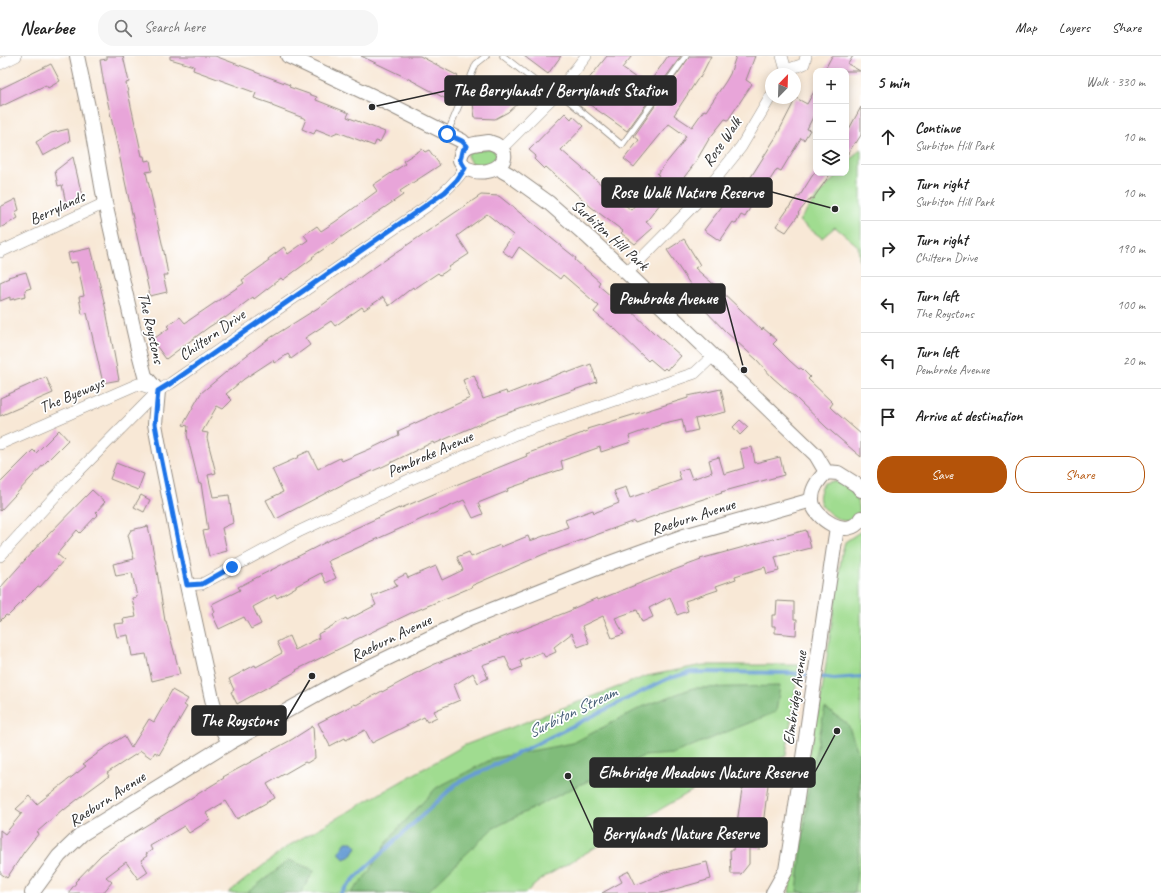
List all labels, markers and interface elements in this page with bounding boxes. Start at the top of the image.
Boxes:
search box [98,10,378,46]
text: Nearbee [20,16,74,40]
icon: search [112,17,134,39]
text: Search here [144,18,205,37]
text: Map [1015,19,1037,36]
text: Layers [1059,19,1090,36]
text: Share [1112,19,1141,36]
north arrow [765,68,801,104]
map controls [813,68,849,176]
button: + [813,68,849,104]
text: 5 min [877,72,909,93]
text: Walk · 330 m [1086,74,1145,90]
callout: The Berrylands / Berrylands Station [445,76,676,105]
text: The Berrylands / Berrylands Station [453,80,669,101]
button: − [813,104,849,140]
street label: Rose Walk [698,113,747,170]
text: Continue [915,119,960,138]
route start [438,125,456,143]
icon: ahead [877,126,899,148]
text: 10 m [1123,129,1145,145]
text: Surbiton Hill Park [915,138,994,154]
button: layers [813,140,849,176]
text: Turn right [915,175,968,194]
callout: Rose Walk Nature Reserve [602,178,772,207]
text: Rose Walk Nature Reserve [611,182,765,203]
icon: right [877,182,899,204]
text: 10 m [1123,185,1145,201]
street label: Berrylands [26,186,89,229]
text: Surbiton Hill Park [915,194,994,210]
street label: Surbiton Hill Park [567,195,654,276]
text: Turn right [915,231,968,250]
icon: right [877,238,899,260]
text: 190 m [1117,241,1145,257]
text: Chiltern Drive [915,250,977,266]
callout: Pembroke Avenue [611,284,725,313]
text: Turn left [915,287,958,306]
text: Pembroke Avenue [619,288,719,309]
street label: The Roystons [133,291,169,367]
icon: left [877,294,899,316]
text: 100 m [1117,297,1145,313]
street label: Chiltern Drive [175,304,251,365]
text: The Roystons [915,306,974,322]
text: Turn left [915,343,958,362]
icon: left [877,350,899,372]
text: 20 m [1123,353,1145,369]
text: Pembroke Avenue [915,362,989,378]
street label: The Byeways [36,372,109,418]
icon: arrive [877,406,899,428]
text: Arrive at destination [915,407,1022,426]
street label: Pembroke Avenue [384,426,477,482]
button: Save [877,456,1007,493]
button: Share [1015,456,1145,493]
street label: Raeburn Avenue [648,493,739,540]
route end [223,558,241,576]
street label: Raeburn Avenue [347,609,436,666]
street label: Elmbridge Avenue [779,648,812,746]
water label: Surbiton Stream [524,681,621,743]
callout: The Roystons [192,706,286,735]
text: The Roystons [200,710,280,731]
callout: Elmbridge Meadows Nature Reserve [590,758,815,787]
text: Elmbridge Meadows Nature Reserve [598,762,809,783]
street label: Raeburn Avenue [65,766,150,831]
callout: Berrylands Nature Reserve [594,818,767,847]
text: Berrylands Nature Reserve [603,823,761,844]

